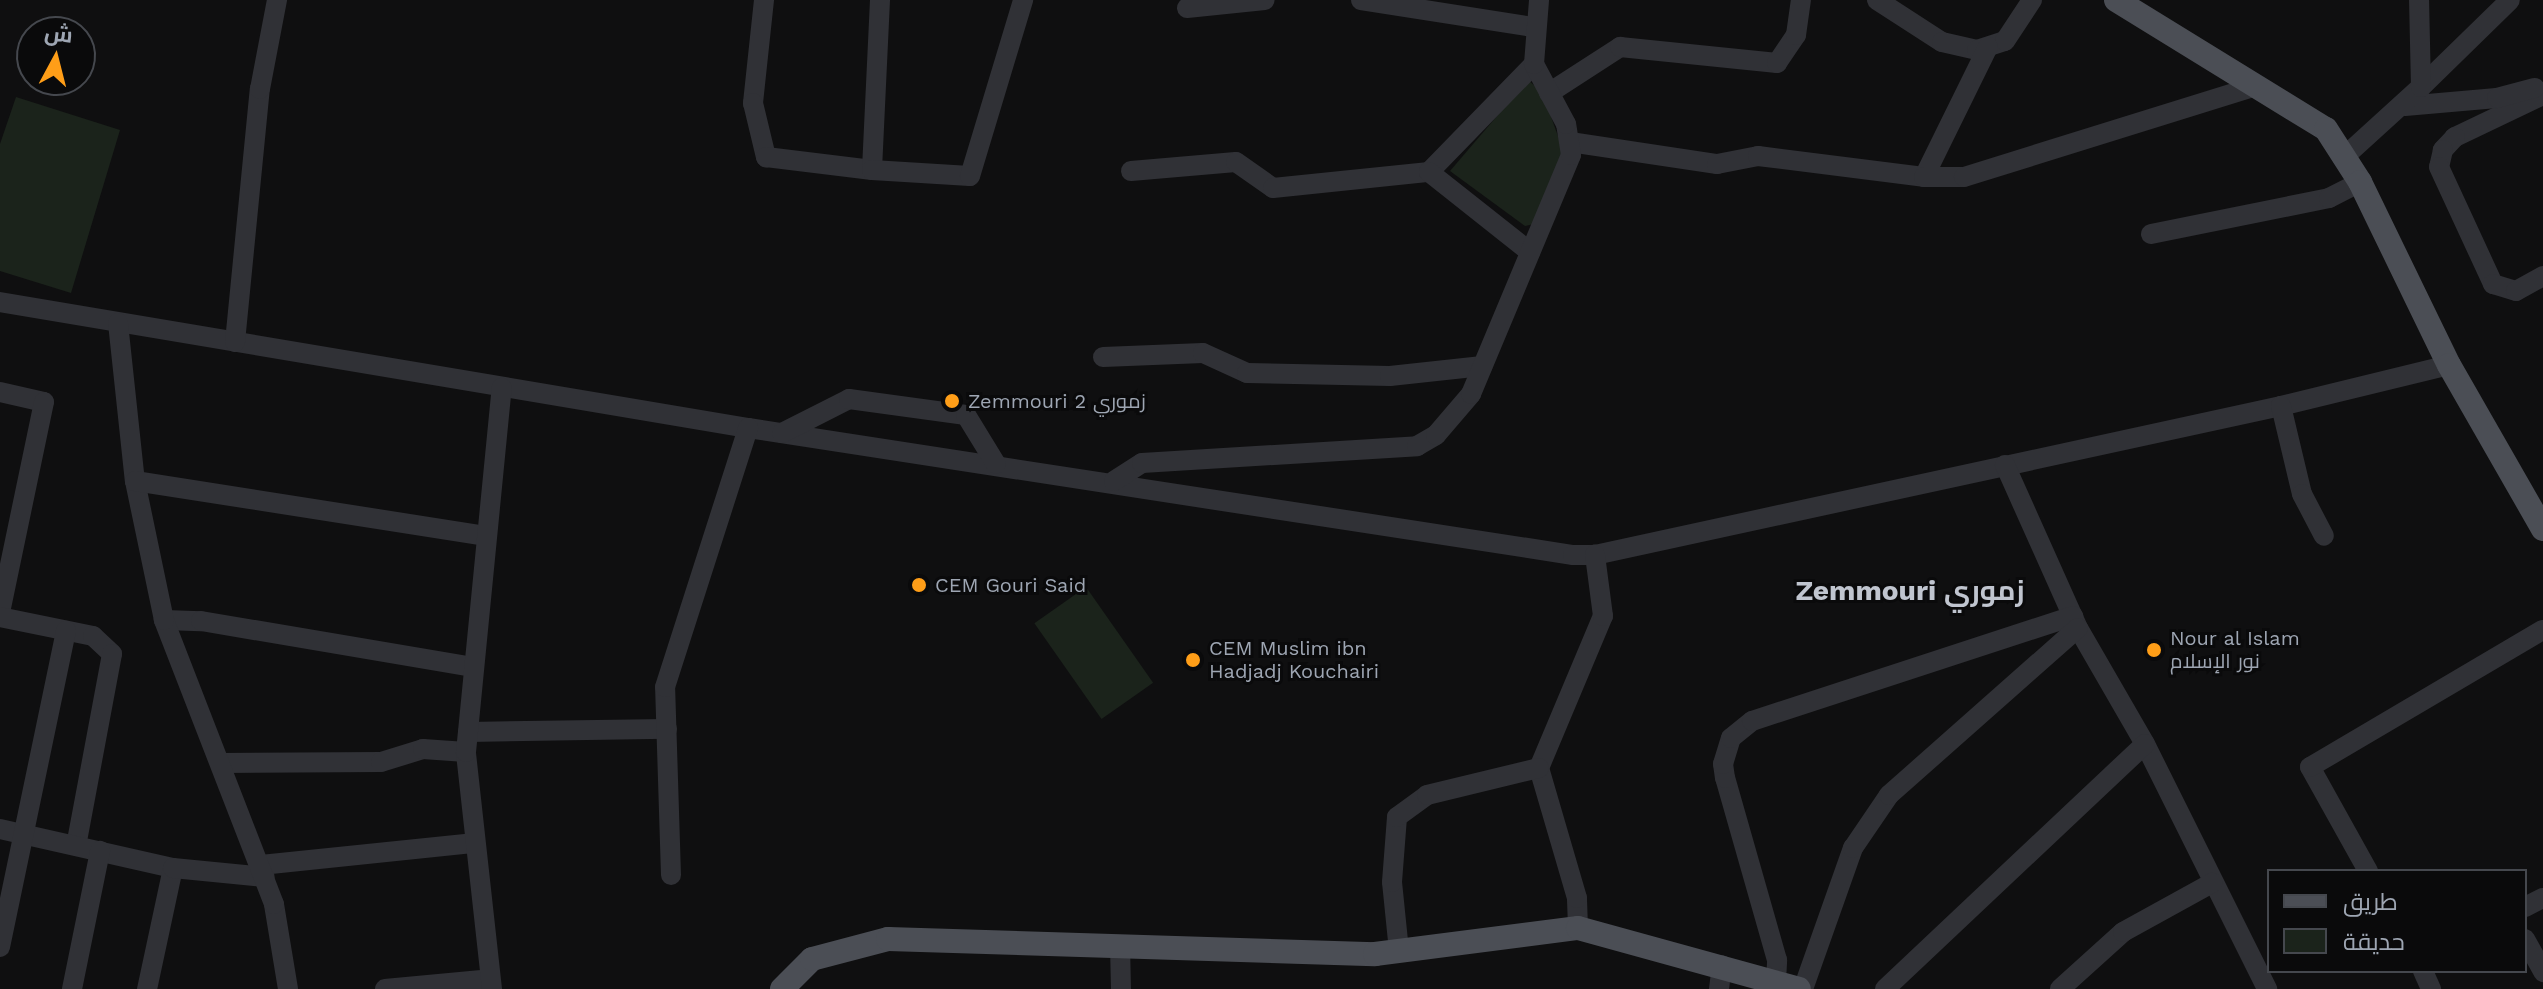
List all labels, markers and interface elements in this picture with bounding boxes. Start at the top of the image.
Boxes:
north arrow [16,16,96,96]
text: ش [43,20,74,48]
place label: Zemmouri 2 زموري [968,389,1146,413]
marker: Zemmouri 2 زموري [943,392,961,410]
place label: CEM Gouri Said [935,573,1086,597]
district label: Zemmouri زموري [1795,574,2025,608]
marker: CEM Gouri Said [910,576,928,594]
place label: Nour al Islam نور الإسلام [2170,626,2301,673]
place label: CEM Muslim ibn Hadjadj Kouchairi [1209,636,1379,683]
marker: Nour al Islam نور الإسلام [2145,641,2163,659]
marker: CEM Muslim ibn Hadjadj Kouchairi [1184,651,1202,669]
legend [2267,869,2527,973]
text: طريق [2343,888,2398,916]
text: حديقة [2343,928,2405,956]

